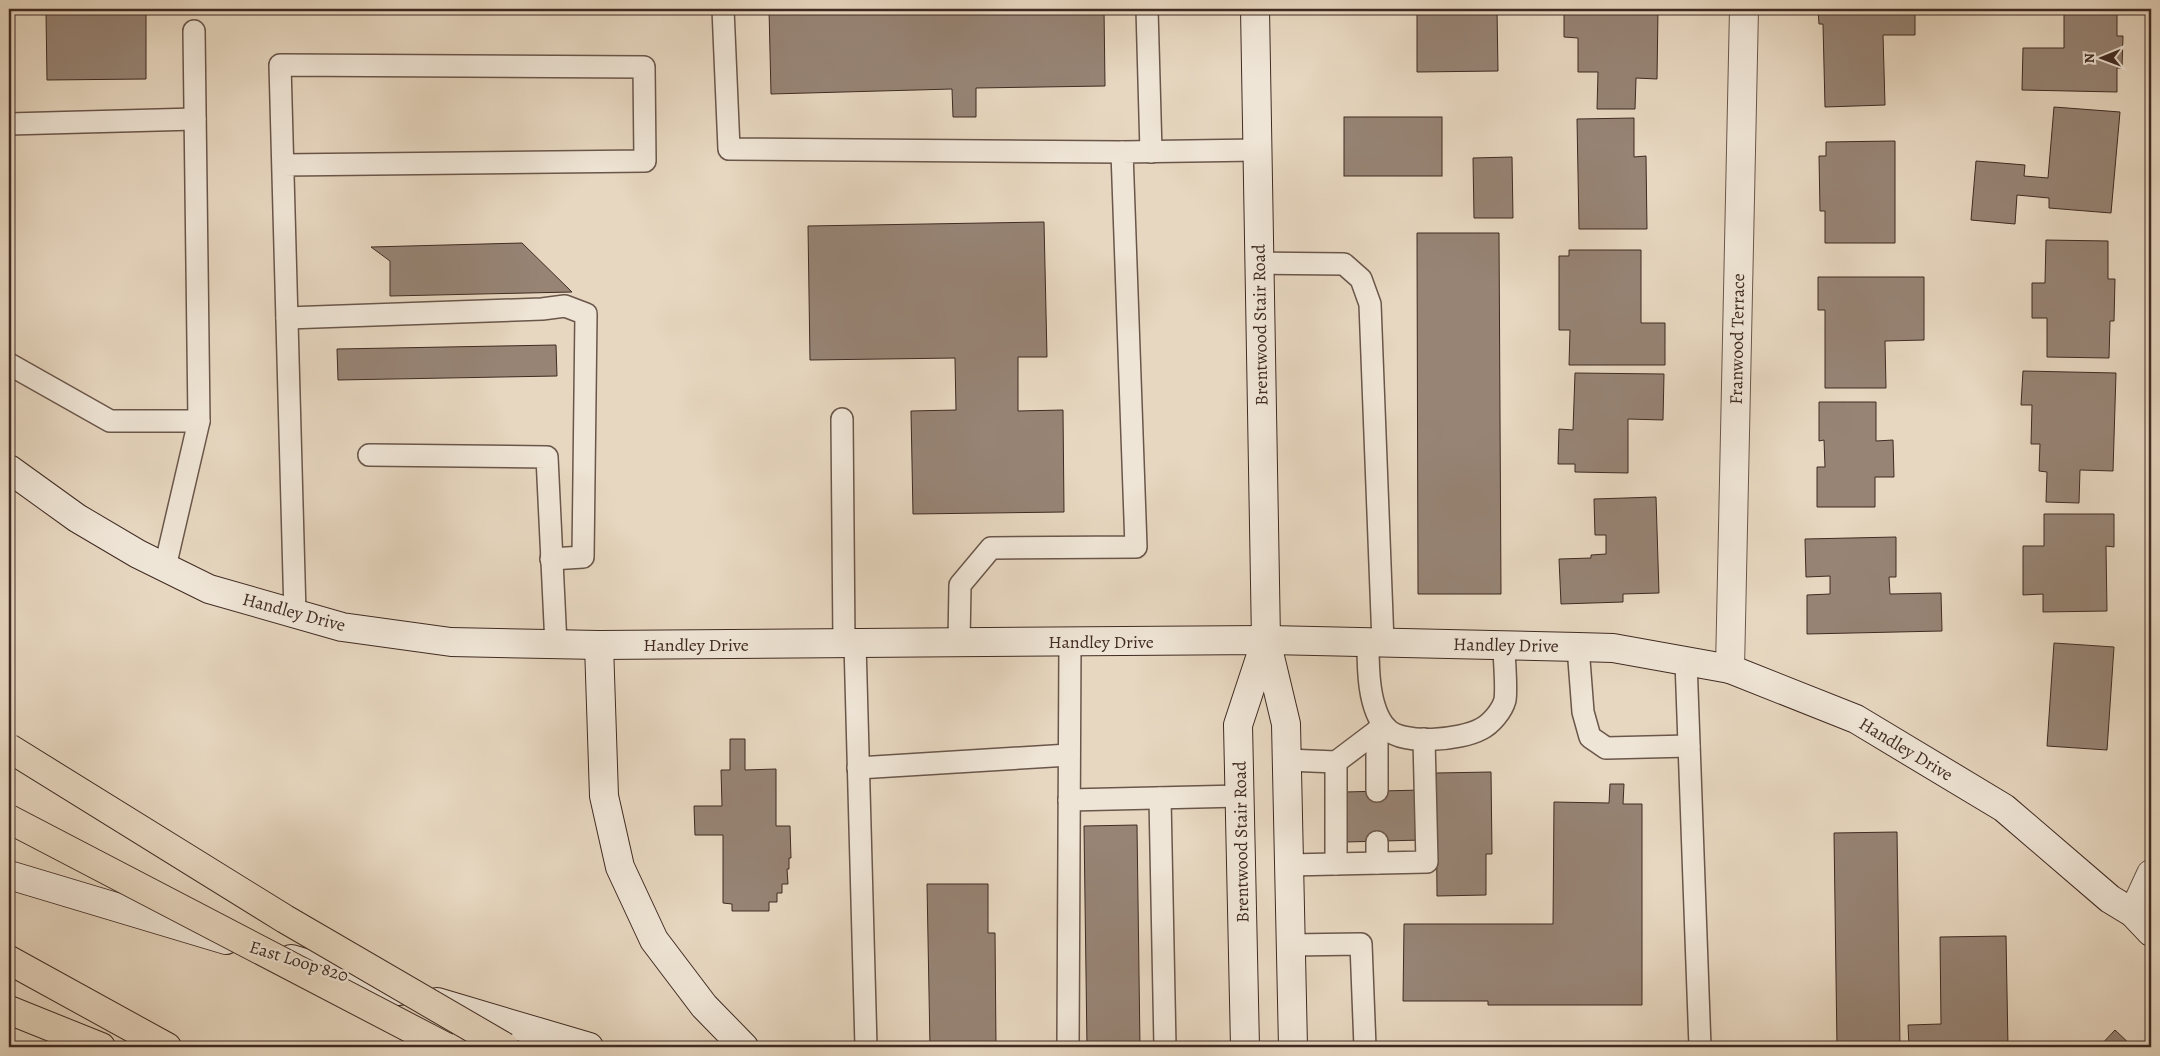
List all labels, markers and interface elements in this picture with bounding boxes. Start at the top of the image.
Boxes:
north arrow [2078,32,2128,82]
text: N [2080,53,2099,63]
street label: Brentwood Stair Road [1247,244,1273,406]
street label: Franwood Terrace [1724,273,1750,405]
street label: Handley Drive [240,587,348,637]
street label: Handley Drive [1048,630,1154,654]
street label: Handley Drive [1453,632,1559,658]
street label: Handley Drive [643,633,749,657]
street label: Handley Drive [1855,712,1957,786]
street label: Brentwood Stair Road [1228,761,1254,923]
street label: East Loop 820 [247,935,351,987]

